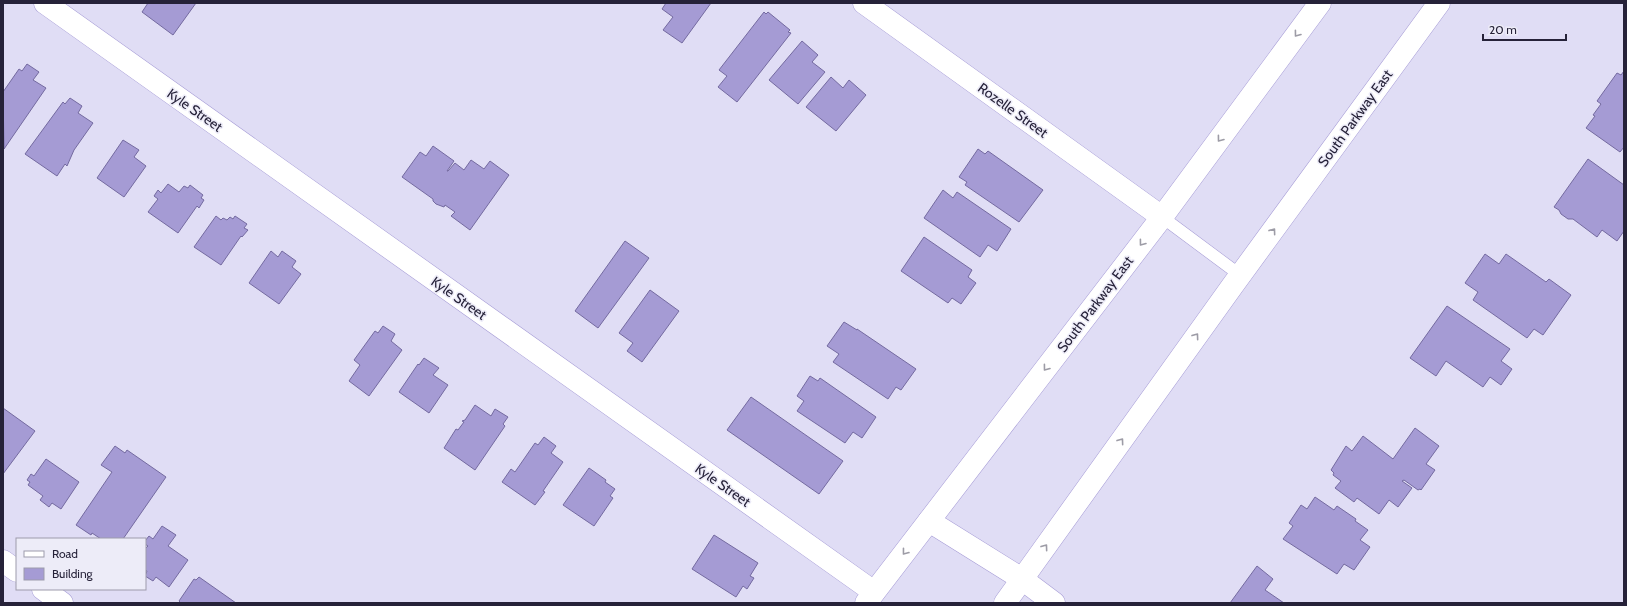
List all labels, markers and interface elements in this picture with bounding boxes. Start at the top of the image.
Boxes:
scale bar [1483,16,1566,42]
text: 20 m [1489,22,1517,37]
one-way arrow [1295,30,1302,37]
street label: South Parkway East [1314,66,1396,170]
street label: Rozelle Street [974,79,1052,142]
street label: Kyle Street [164,84,226,136]
one-way arrow [1217,134,1224,141]
one-way arrow [1268,228,1275,235]
one-way arrow [1139,239,1147,246]
street label: South Parkway East [1053,252,1137,356]
street label: Kyle Street [428,272,490,324]
one-way arrow [1191,333,1198,340]
one-way arrow [1044,364,1051,371]
one-way arrow [1116,439,1123,446]
street label: Kyle Street [692,459,754,511]
legend [16,538,146,590]
one-way arrow [1040,545,1047,552]
text: Road [52,546,78,561]
one-way arrow [903,547,910,554]
text: Building [52,566,94,581]

